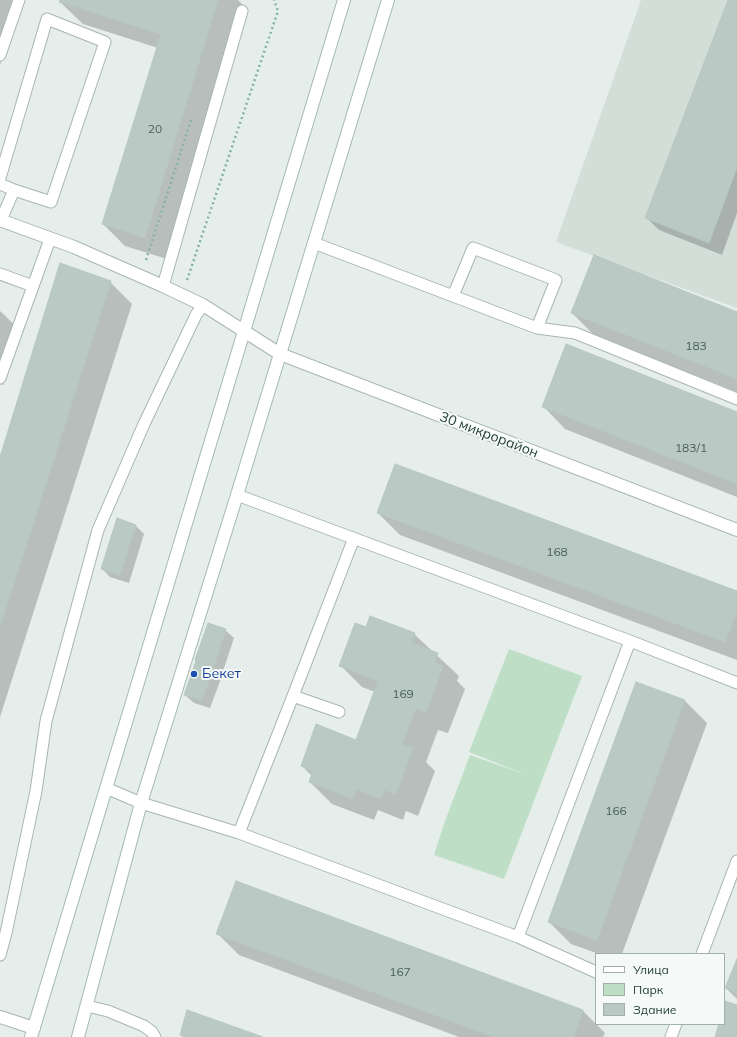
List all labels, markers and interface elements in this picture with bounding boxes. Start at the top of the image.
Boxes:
house number: 20 [148,122,162,136]
house number: 183 [685,339,707,353]
street label: 30 микрорайон [437,408,541,462]
house number: 183/1 [675,441,707,455]
house number: 168 [546,545,568,559]
place label: Бекет [202,666,241,682]
marker: Бекет [189,669,199,679]
house number: 169 [392,687,414,701]
house number: 166 [605,804,627,818]
legend [595,953,725,1025]
text: Улица [633,962,669,977]
house number: 167 [389,965,411,979]
text: Парк [633,982,663,997]
text: Здание [633,1002,676,1017]

